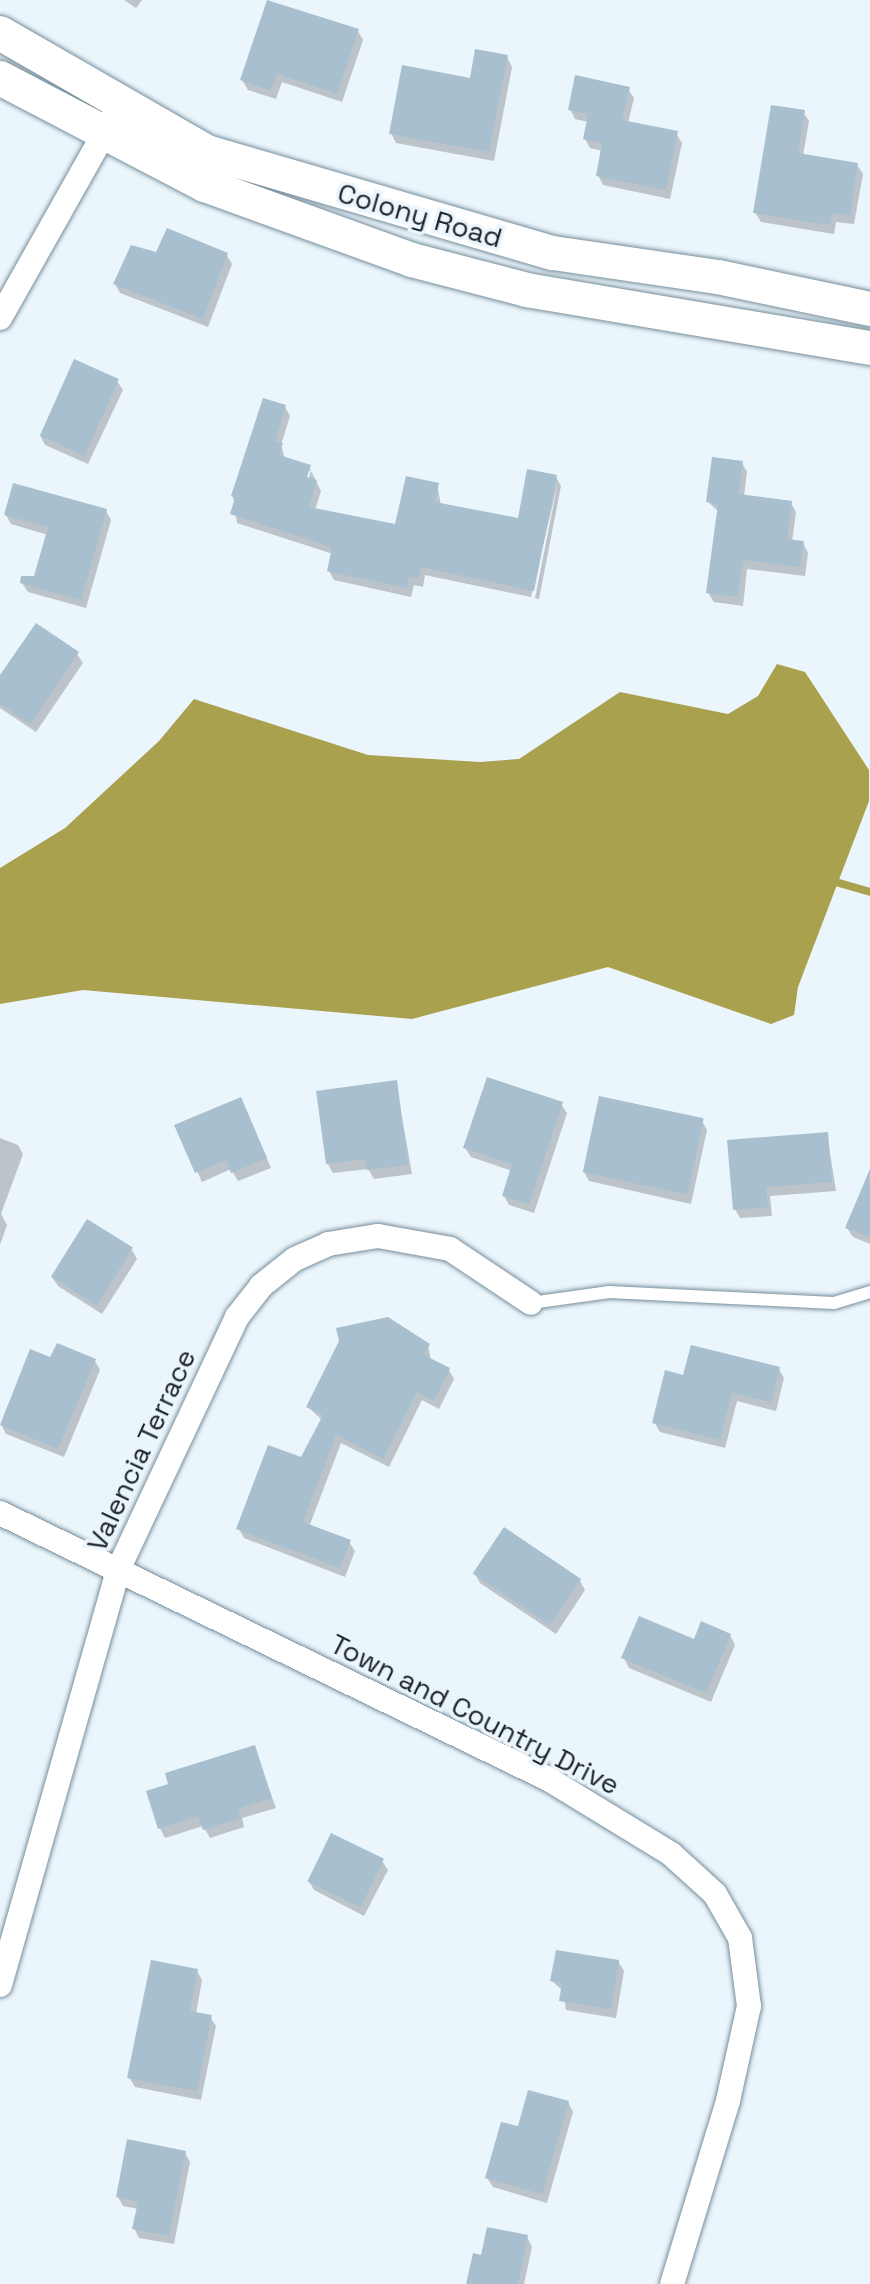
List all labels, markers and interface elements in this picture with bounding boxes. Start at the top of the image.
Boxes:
street label: Colony Road [334,175,506,255]
street label: Valencia Terrace [79,1343,203,1557]
street label: Town and Country Drive [325,1626,625,1802]

